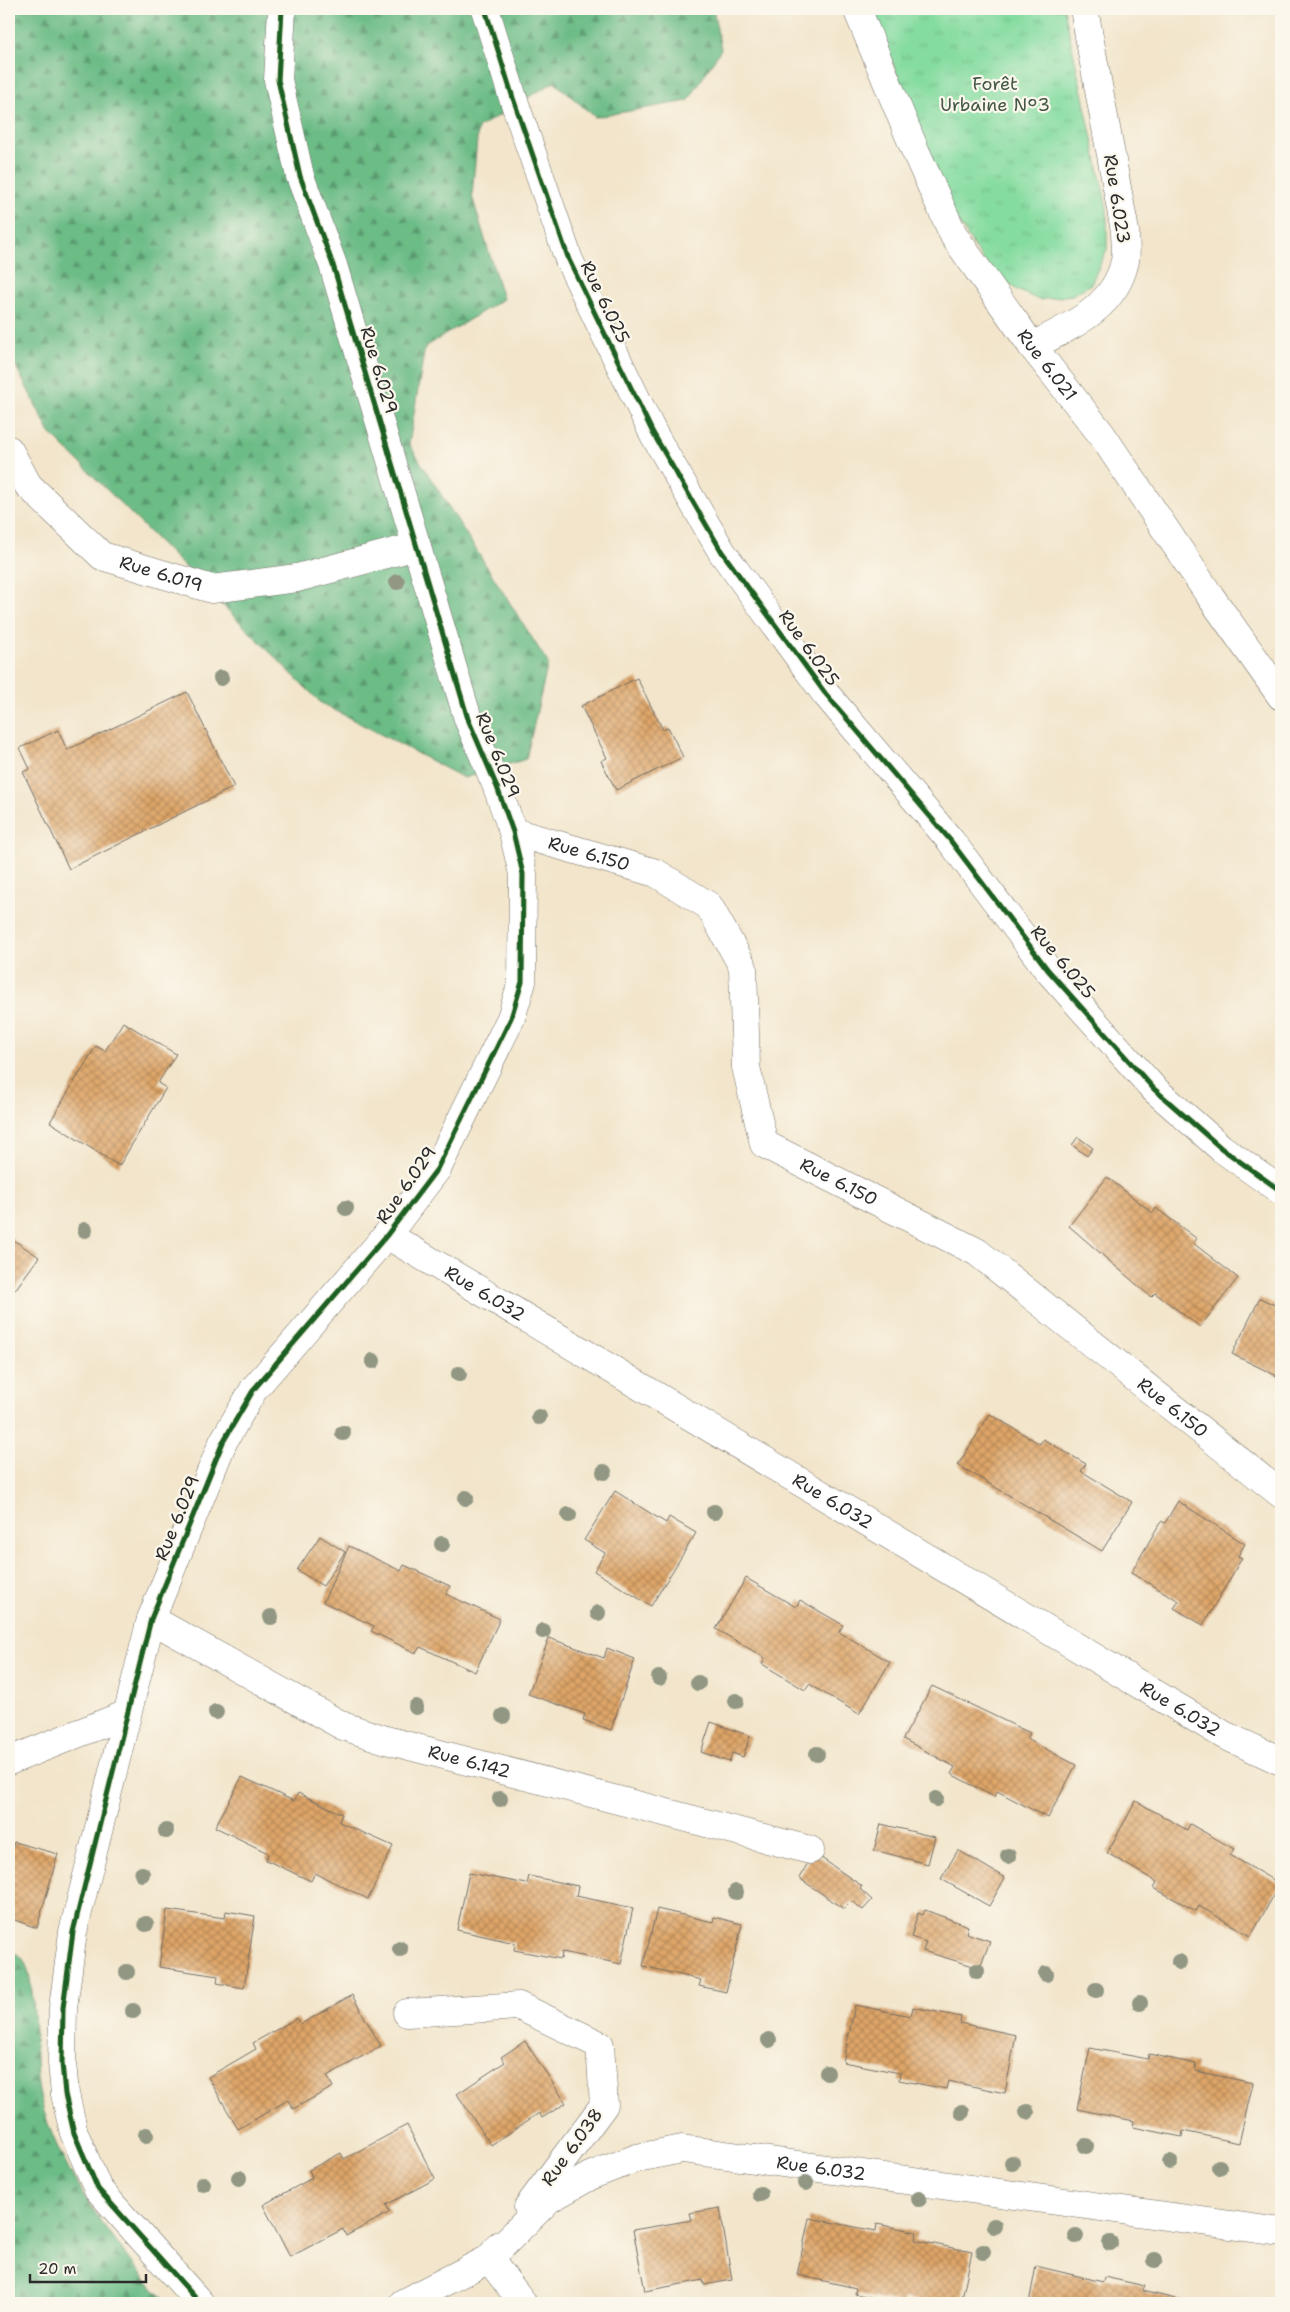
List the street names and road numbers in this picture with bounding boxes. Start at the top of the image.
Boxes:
street label: Rue 6.023 [1098,153,1136,245]
street label: Rue 6.025 [575,257,635,347]
street label: Rue 6.029 [354,324,404,416]
street label: Rue 6.021 [1012,324,1083,406]
street label: Rue 6.019 [117,550,205,598]
street label: Rue 6.025 [773,605,845,691]
street label: Rue 6.029 [470,709,526,801]
street label: Rue 6.150 [545,831,633,877]
street label: Rue 6.025 [1025,920,1101,1004]
street label: Rue 6.029 [370,1141,442,1229]
street label: Rue 6.150 [796,1152,882,1212]
street label: Rue 6.032 [440,1260,530,1327]
street label: Rue 6.150 [1132,1372,1213,1443]
street label: Rue 6.032 [788,1468,877,1535]
street label: Rue 6.029 [149,1472,205,1564]
street label: Rue 6.032 [1136,1676,1225,1742]
street label: Rue 6.142 [426,1739,513,1784]
street label: Rue 6.038 [536,2103,608,2191]
street label: Rue 6.032 [775,2150,867,2186]

